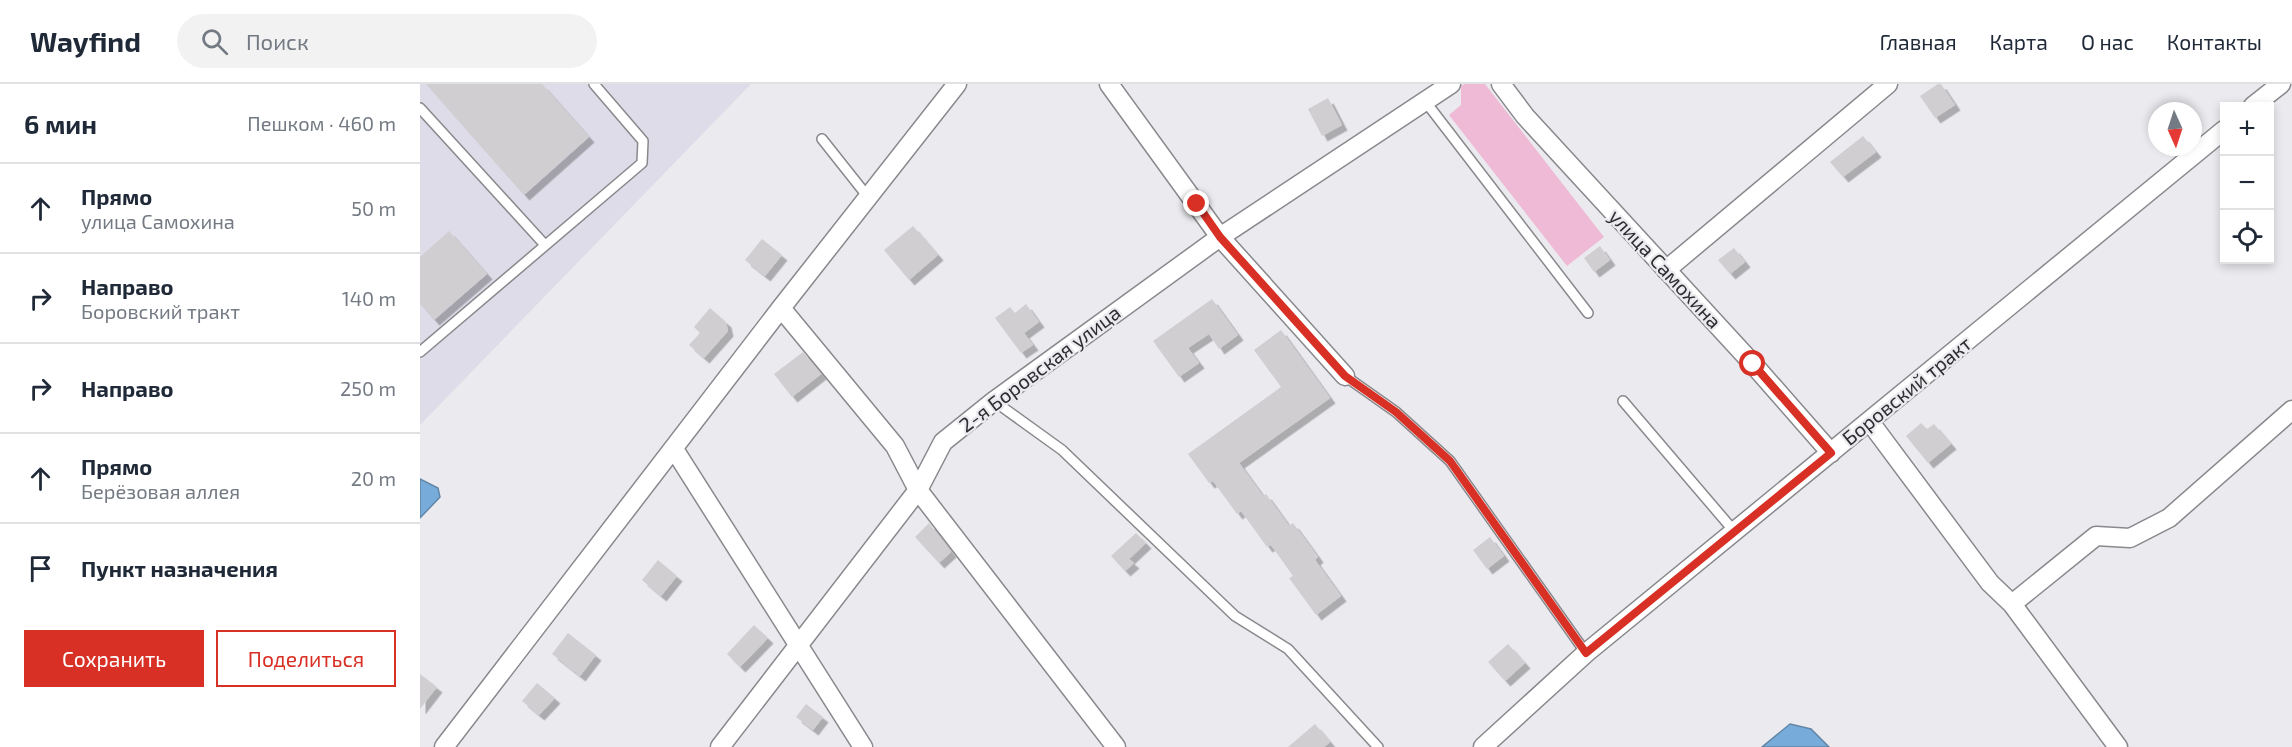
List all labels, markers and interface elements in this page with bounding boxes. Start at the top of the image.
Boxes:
search box [177,14,597,68]
text: Wayfind [30,24,141,58]
icon: search [198,25,231,58]
text: Поиск [246,28,309,54]
text: Главная [1880,29,1957,54]
text: Карта [1990,29,2048,54]
text: О нас [2081,29,2134,54]
text: Контакты [2167,29,2262,54]
north arrow [2148,102,2202,156]
map controls [2220,102,2274,264]
button: + [2220,102,2274,156]
text: 6 мин [24,108,97,139]
text: Пешком · 460 m [247,111,396,135]
button: − [2220,156,2274,210]
text: Прямо [81,183,152,209]
route end [1183,190,1209,216]
icon: ahead [24,192,57,225]
text: 50 m [351,196,396,220]
street label: улица Самохина [1604,204,1727,333]
text: улица Самохина [81,209,235,233]
button: locate [2220,210,2274,264]
text: Направо [81,273,174,299]
icon: right [24,282,57,315]
text: 140 m [342,286,396,310]
text: Боровский тракт [81,299,240,323]
street label: 2-я Боровская улица [954,300,1125,438]
street label: Боровский тракт [1837,331,1976,450]
route start [1739,350,1765,376]
icon: right [24,372,57,405]
text: Направо [81,375,174,401]
text: 250 m [340,376,396,400]
text: Прямо [81,453,152,479]
icon: ahead [24,462,57,495]
text: 20 m [351,466,396,490]
text: Берёзовая аллея [81,479,240,503]
icon: arrive [24,552,57,585]
text: Пункт назначения [81,555,278,581]
button: Сохранить [24,630,204,687]
button: Поделиться [216,630,396,687]

